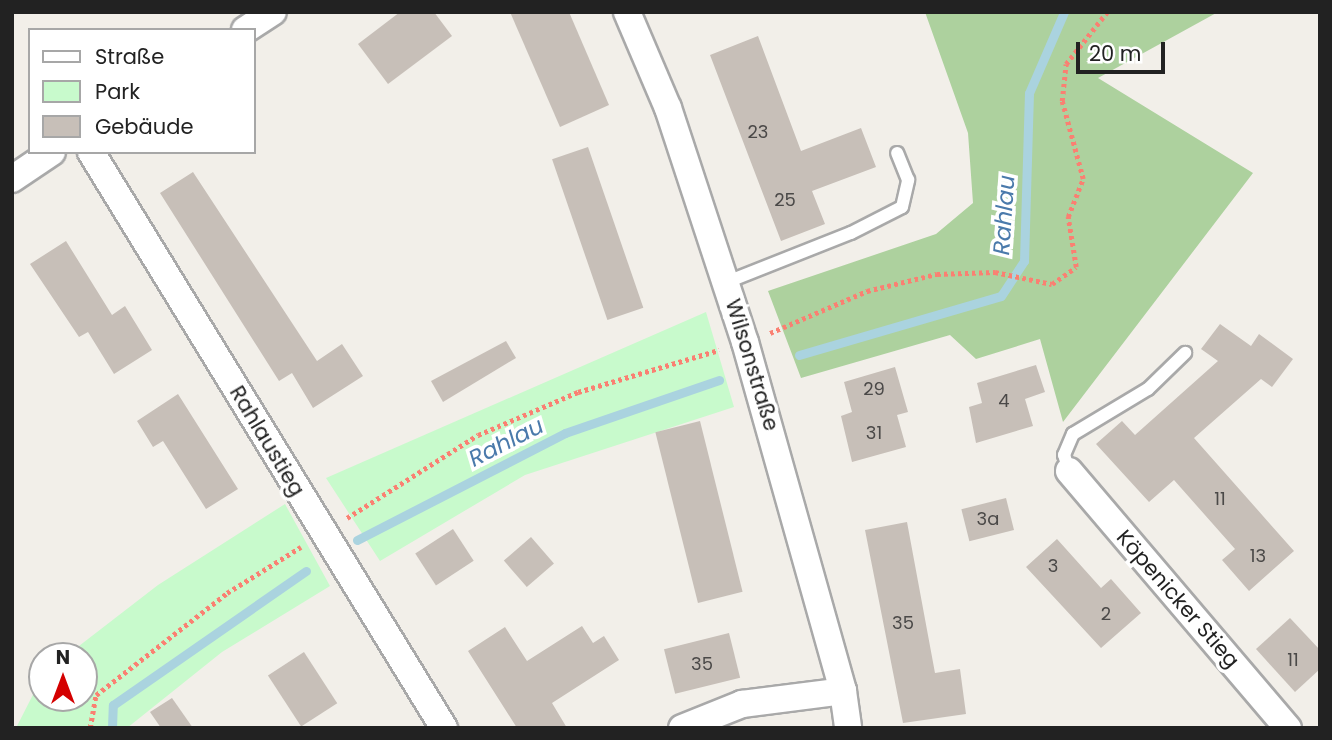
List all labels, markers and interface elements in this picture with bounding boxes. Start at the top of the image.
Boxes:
legend [28,28,256,154]
scale bar [1080,28,1169,72]
text: 20 m [1089,39,1142,68]
text: Straße [95,42,164,71]
text: Park [95,77,140,106]
text: Gebäude [95,112,193,141]
house number: 23 [748,121,768,143]
water label: Rahlau [987,174,1021,256]
house number: 25 [774,189,796,211]
street label: Wilsonstraße [720,296,784,434]
house number: 29 [863,378,885,400]
street label: Rahlaustieg [224,381,310,501]
house number: 4 [998,390,1010,412]
water label: Rahlau [464,412,548,472]
house number: 31 [866,422,882,444]
house number: 11 [1214,488,1226,510]
house number: 3a [977,508,999,530]
street label: Köpenicker Stieg [1111,525,1245,673]
house number: 13 [1250,545,1266,567]
house number: 3 [1048,555,1058,577]
house number: 2 [1101,603,1111,625]
house number: 35 [892,612,914,634]
north arrow [28,642,98,712]
text: N [56,644,70,671]
house number: 11 [1287,649,1299,671]
house number: 35 [691,653,713,675]

